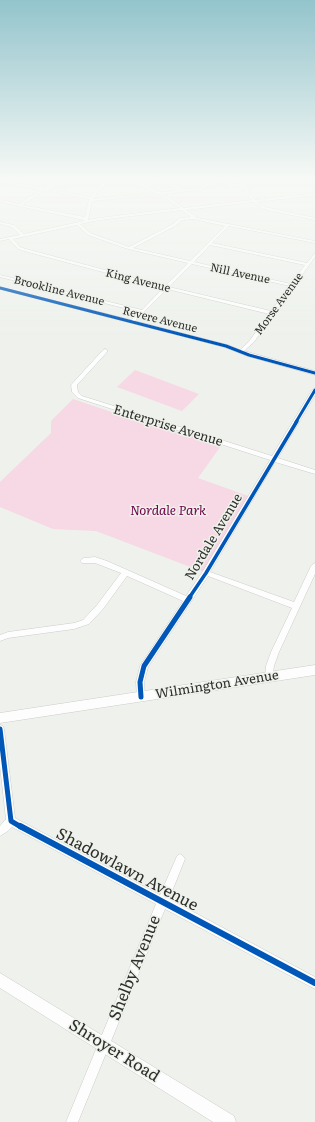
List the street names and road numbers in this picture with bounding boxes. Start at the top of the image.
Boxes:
street label: Nill Avenue [209,261,271,287]
street label: King Avenue [104,267,172,295]
street label: Morse Avenue [252,270,306,338]
street label: Brookline Avenue [12,273,106,309]
street label: Revere Avenue [121,304,199,336]
street label: Enterprise Avenue [111,402,225,450]
street label: Nordale Avenue [182,491,246,583]
street label: Wilmington Avenue [154,668,280,702]
street label: Shadowlawn Avenue [53,824,201,916]
street label: Shelby Avenue [105,913,165,1023]
street label: Shroyer Road [65,1016,163,1086]

